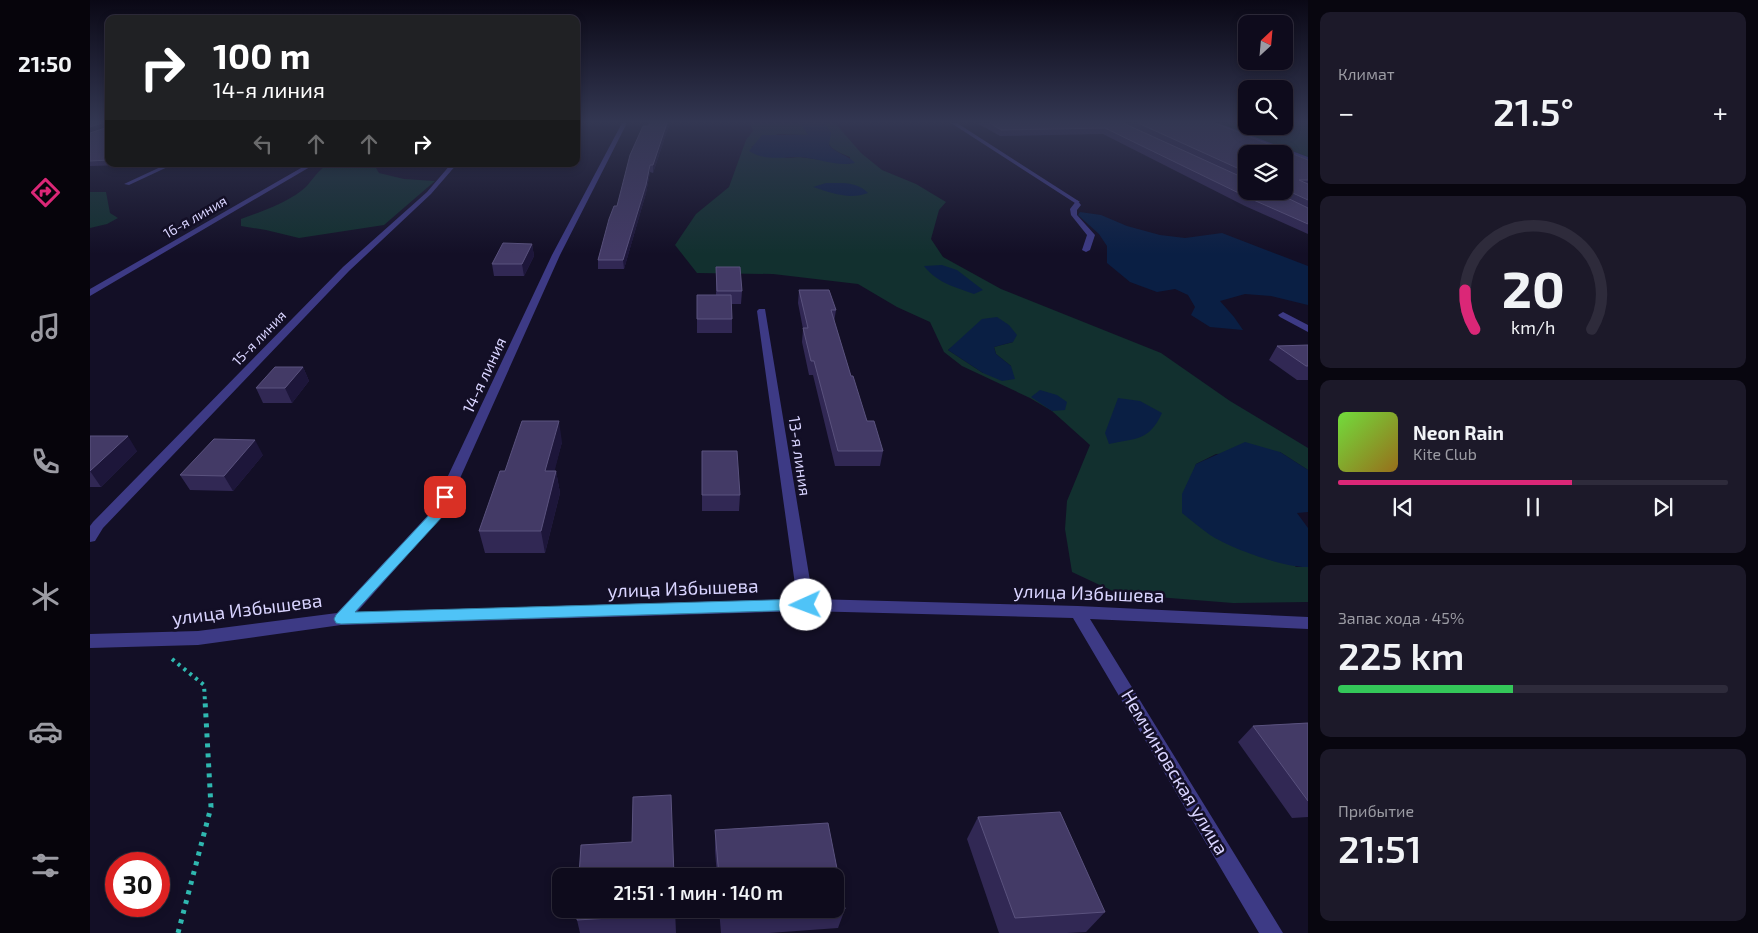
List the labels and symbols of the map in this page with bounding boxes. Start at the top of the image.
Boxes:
north arrow [1238,15,1292,70]
street label: 16-я линия [160,192,230,242]
street label: 15-я линия [228,307,289,369]
street label: 14-я линия [458,334,509,416]
street label: 13-я линия [785,415,816,497]
pin [424,476,466,518]
street label: улица Избышева [607,573,759,603]
position arrow [779,578,831,630]
street label: улица Избышева [1013,578,1165,608]
street label: улица Избышева [171,588,323,630]
street label: Немчиновская улица [1116,685,1234,859]
speed limit sign: 30 [105,852,170,917]

